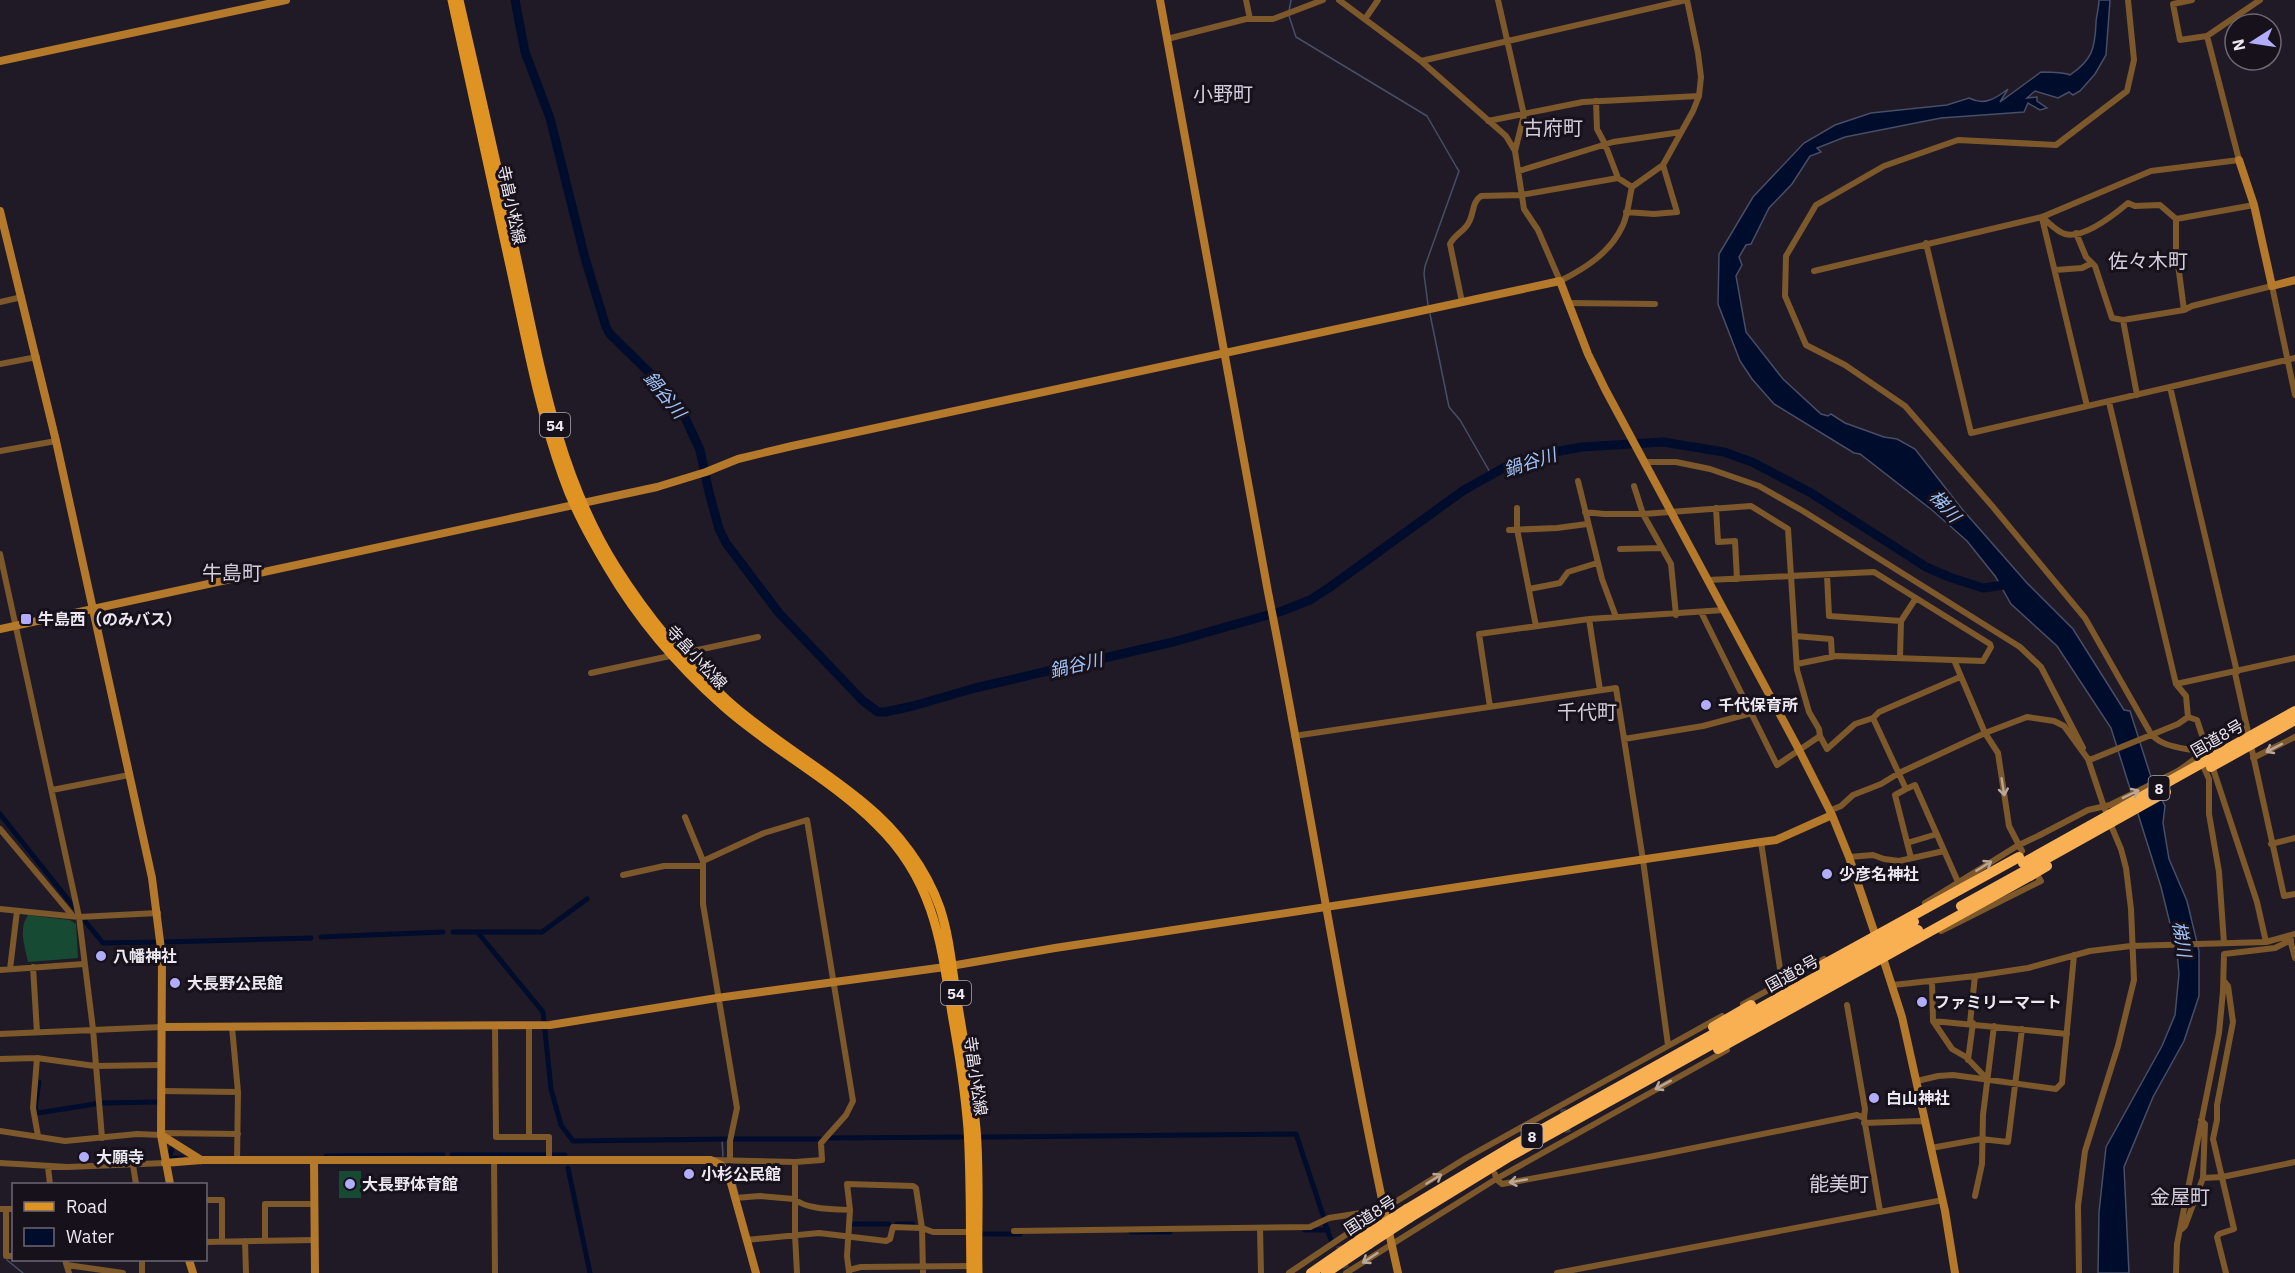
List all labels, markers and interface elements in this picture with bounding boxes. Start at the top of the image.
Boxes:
north arrow [2223,12,2283,72]
text: N [2227,37,2249,53]
district label: 小野町 [1193,80,1253,107]
district label: 古府町 [1523,114,1583,141]
street label: 寺畠小松線 [494,164,530,246]
district label: 佐々木町 [2108,247,2188,274]
water label: 鍋谷川 [639,367,692,425]
road number: 54 [540,413,570,437]
water label: 鍋谷川 [1501,442,1561,481]
water label: 梯川 [1924,485,1967,529]
district label: 牛島町 [202,559,262,586]
place label: 牛島西（のみバス） [38,609,182,629]
marker: 牛島西（のみバス） [19,612,33,626]
street label: 寺畠小松線 [662,621,732,693]
water label: 鍋谷川 [1047,647,1107,682]
place label: 千代保育所 [1718,695,1798,715]
district label: 千代町 [1557,698,1617,725]
marker: 千代保育所 [1699,698,1713,712]
street label: 国道8号 [2187,715,2247,761]
one-way arrow [2265,742,2283,754]
road number: 8 [2148,776,2170,800]
one-way arrow [1998,777,2009,797]
one-way arrow [2122,788,2139,800]
one-way arrow [1976,860,1993,873]
place label: 少彦名神社 [1839,864,1919,884]
marker: 少彦名神社 [1820,867,1834,881]
water label: 梯川 [2168,919,2196,961]
place label: 八幡神社 [113,946,177,966]
marker: 八幡神社 [94,949,108,963]
street label: 国道8号 [1762,950,1822,996]
place label: 大長野公民館 [187,973,283,993]
marker: 大長野公民館 [168,976,182,990]
road number: 54 [941,981,971,1005]
place label: ファミリーマート [1934,992,2062,1012]
marker: ファミリーマート [1915,995,1929,1009]
street label: 寺畠小松線 [961,1035,991,1117]
one-way arrow [1655,1080,1672,1092]
place label: 白山神社 [1886,1088,1950,1108]
marker: 白山神社 [1867,1091,1881,1105]
road number: 8 [1522,1124,1543,1148]
place label: 大願寺 [96,1147,144,1167]
marker: 大願寺 [77,1150,91,1164]
place label: 小杉公民館 [701,1164,781,1184]
marker: 小杉公民館 [682,1167,696,1181]
district label: 能美町 [1809,1170,1869,1197]
one-way arrow [1425,1172,1442,1184]
place label: 大長野体育館 [362,1174,458,1194]
one-way arrow [1509,1176,1529,1187]
marker: 大長野体育館 [343,1177,357,1191]
legend [12,1183,207,1261]
district label: 金屋町 [2150,1183,2210,1210]
street label: 国道8号 [1340,1191,1400,1239]
text: Road [66,1195,107,1218]
text: Water [66,1225,115,1248]
one-way arrow [1361,1251,1378,1264]

